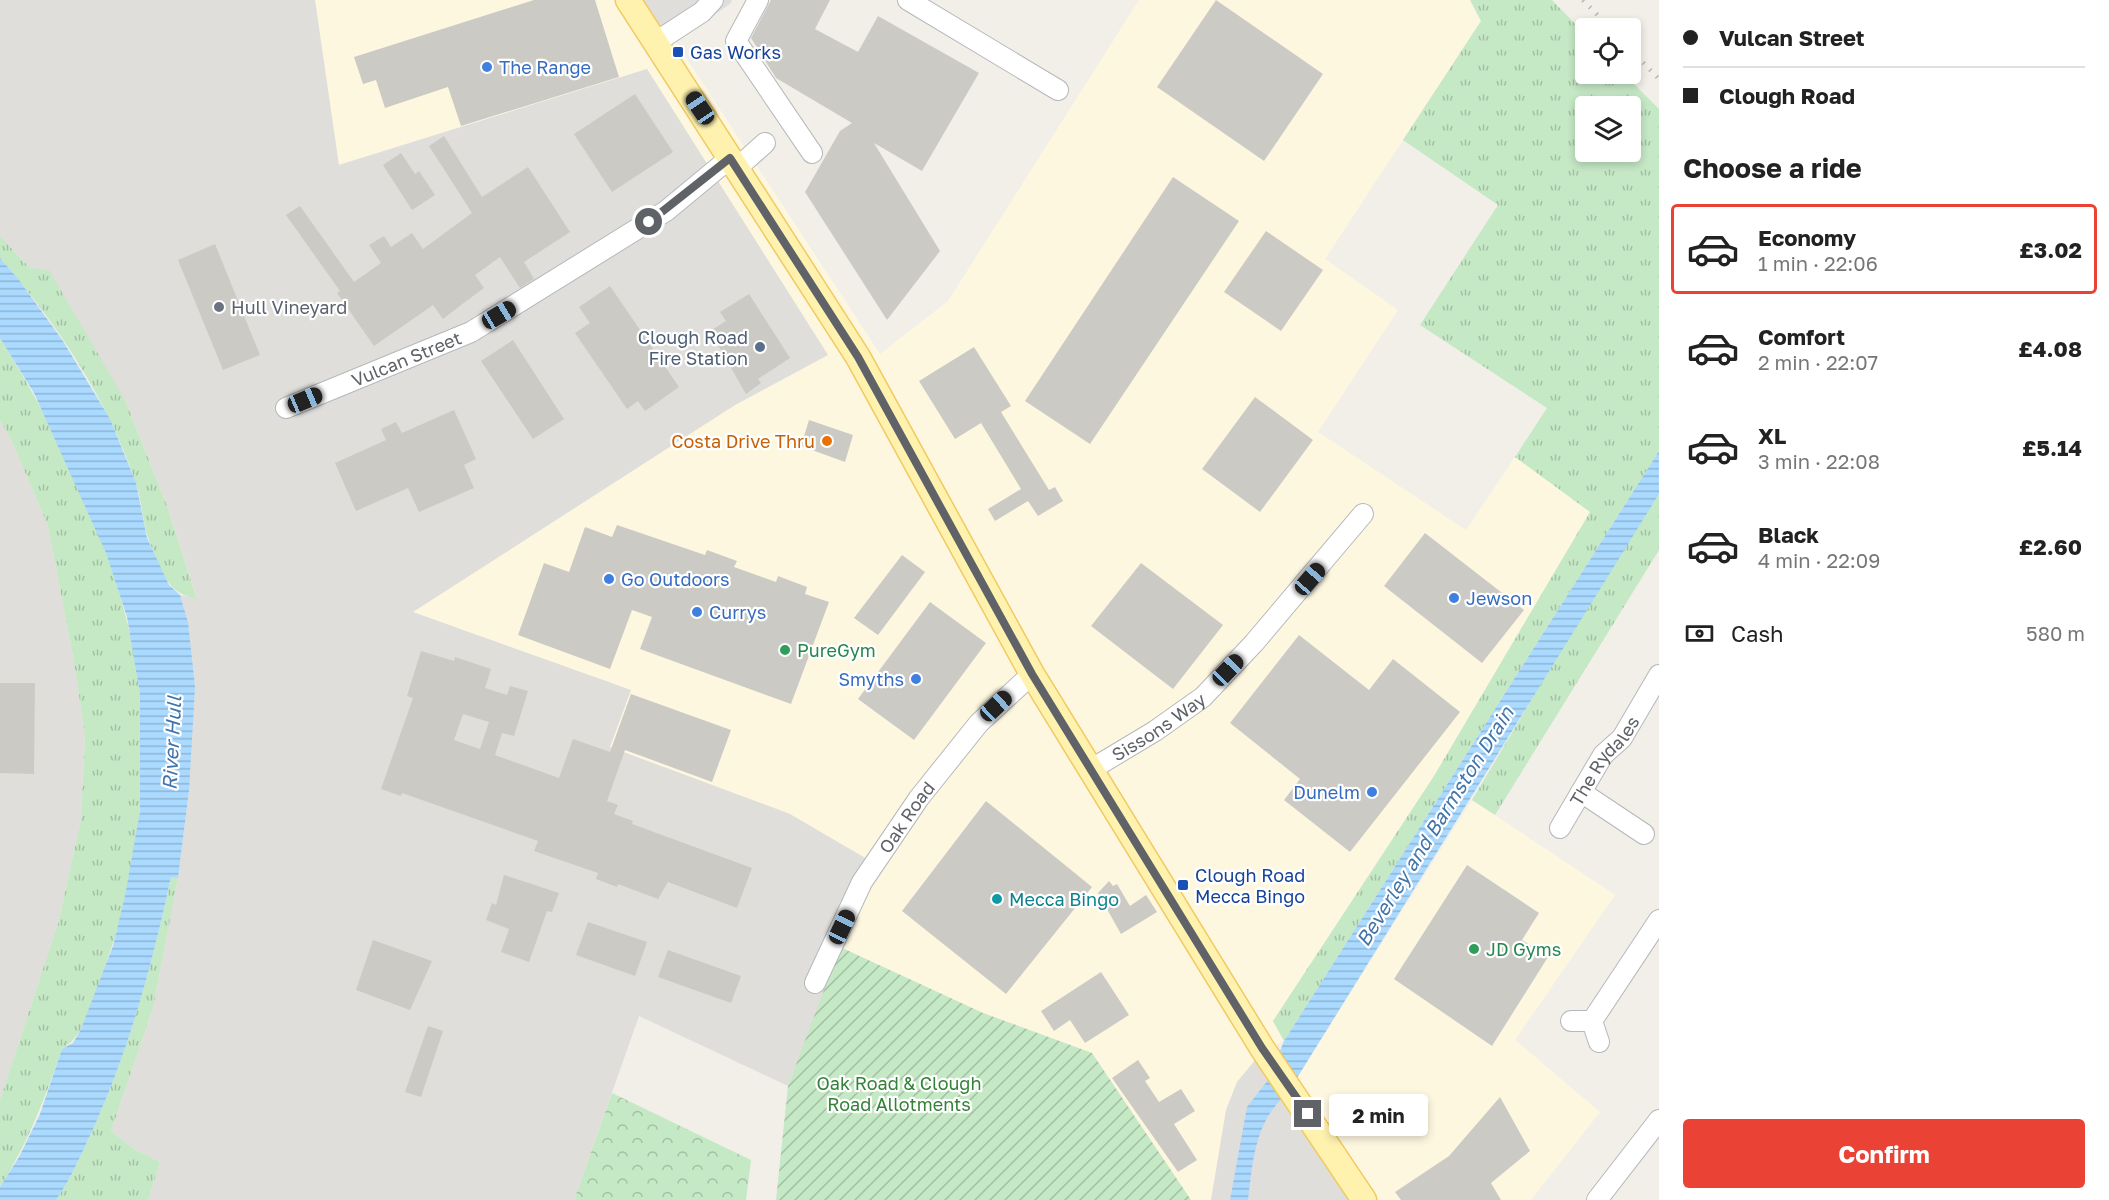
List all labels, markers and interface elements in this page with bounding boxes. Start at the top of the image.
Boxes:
map controls [1575,18,1641,162]
button: locate [1575,18,1641,84]
text: Vulcan Street [1719,24,1865,51]
place label: Gas Works [690,41,781,63]
marker: Gas Works [671,45,685,59]
place label: The Range [499,56,591,78]
marker: The Range [480,60,494,74]
text: Clough Road [1719,82,1855,109]
car [682,88,718,128]
button: layers [1575,96,1641,162]
text: Choose a ride [1683,152,1862,184]
route start [635,208,662,235]
icon: car [1686,222,1740,276]
text: Economy [1758,224,1856,251]
text: £3.02 [2019,236,2082,263]
text: 1 min · 22:06 [1758,251,1878,275]
place label: Hull Vineyard [231,296,347,318]
car [479,298,519,332]
marker: Hull Vineyard [212,300,226,314]
icon: car [1686,321,1740,375]
text: Comfort [1758,323,1845,350]
street label: Vulcan Street [348,326,464,391]
place label: Clough Road Fire Station [638,326,748,369]
text: £4.08 [2018,335,2082,362]
marker: Clough Road Fire Station [753,340,767,354]
text: 2 min · 22:07 [1758,350,1878,374]
car [285,385,325,415]
icon: car [1686,420,1740,474]
text: XL [1758,422,1786,449]
place label: Costa Drive Thru [671,430,815,452]
marker: Costa Drive Thru [820,434,834,448]
text: £5.14 [2022,434,2082,461]
text: 3 min · 22:08 [1758,449,1880,473]
icon: car [1686,519,1740,573]
text: Black [1758,521,1819,548]
text: £2.60 [2019,533,2082,560]
text: 4 min · 22:09 [1758,548,1880,572]
car [1291,560,1329,598]
place label: Go Outdoors [621,568,730,590]
marker: Go Outdoors [602,572,616,586]
place label: Jewson [1466,587,1532,609]
marker: Jewson [1447,591,1461,605]
place label: Currys [709,601,766,623]
marker: Currys [690,605,704,619]
icon: cash [1683,617,1716,650]
text: Cash [1731,620,1784,647]
text: 580 m [2026,621,2085,645]
place label: PureGym [797,639,876,661]
marker: PureGym [778,643,792,657]
car [1209,651,1247,689]
place label: Smyths [838,668,904,690]
marker: Smyths [909,672,923,686]
car [977,687,1015,725]
street label: Sissons Way [1108,688,1210,766]
water label: River Hull [157,695,185,791]
water label: Beverley and Barmston Drain [1350,701,1519,951]
street label: The Rydales [1565,712,1644,809]
street label: Oak Road [874,777,939,857]
place label: Dunelm [1293,781,1360,803]
marker: Dunelm [1365,785,1379,799]
place label: Clough Road Mecca Bingo [1195,864,1305,907]
marker: Clough Road Mecca Bingo [1176,878,1190,892]
place label: Mecca Bingo [1009,888,1119,910]
marker: Mecca Bingo [990,892,1004,906]
car [826,907,858,947]
place label: JD Gyms [1486,938,1561,960]
marker: JD Gyms [1467,942,1481,956]
park label: Oak Road & Clough Road Allotments [817,1072,981,1115]
callout: 2 min [1329,1093,1428,1135]
route end [1294,1100,1321,1127]
text: 2 min [1352,1103,1405,1127]
button: Confirm [1683,1119,2085,1188]

